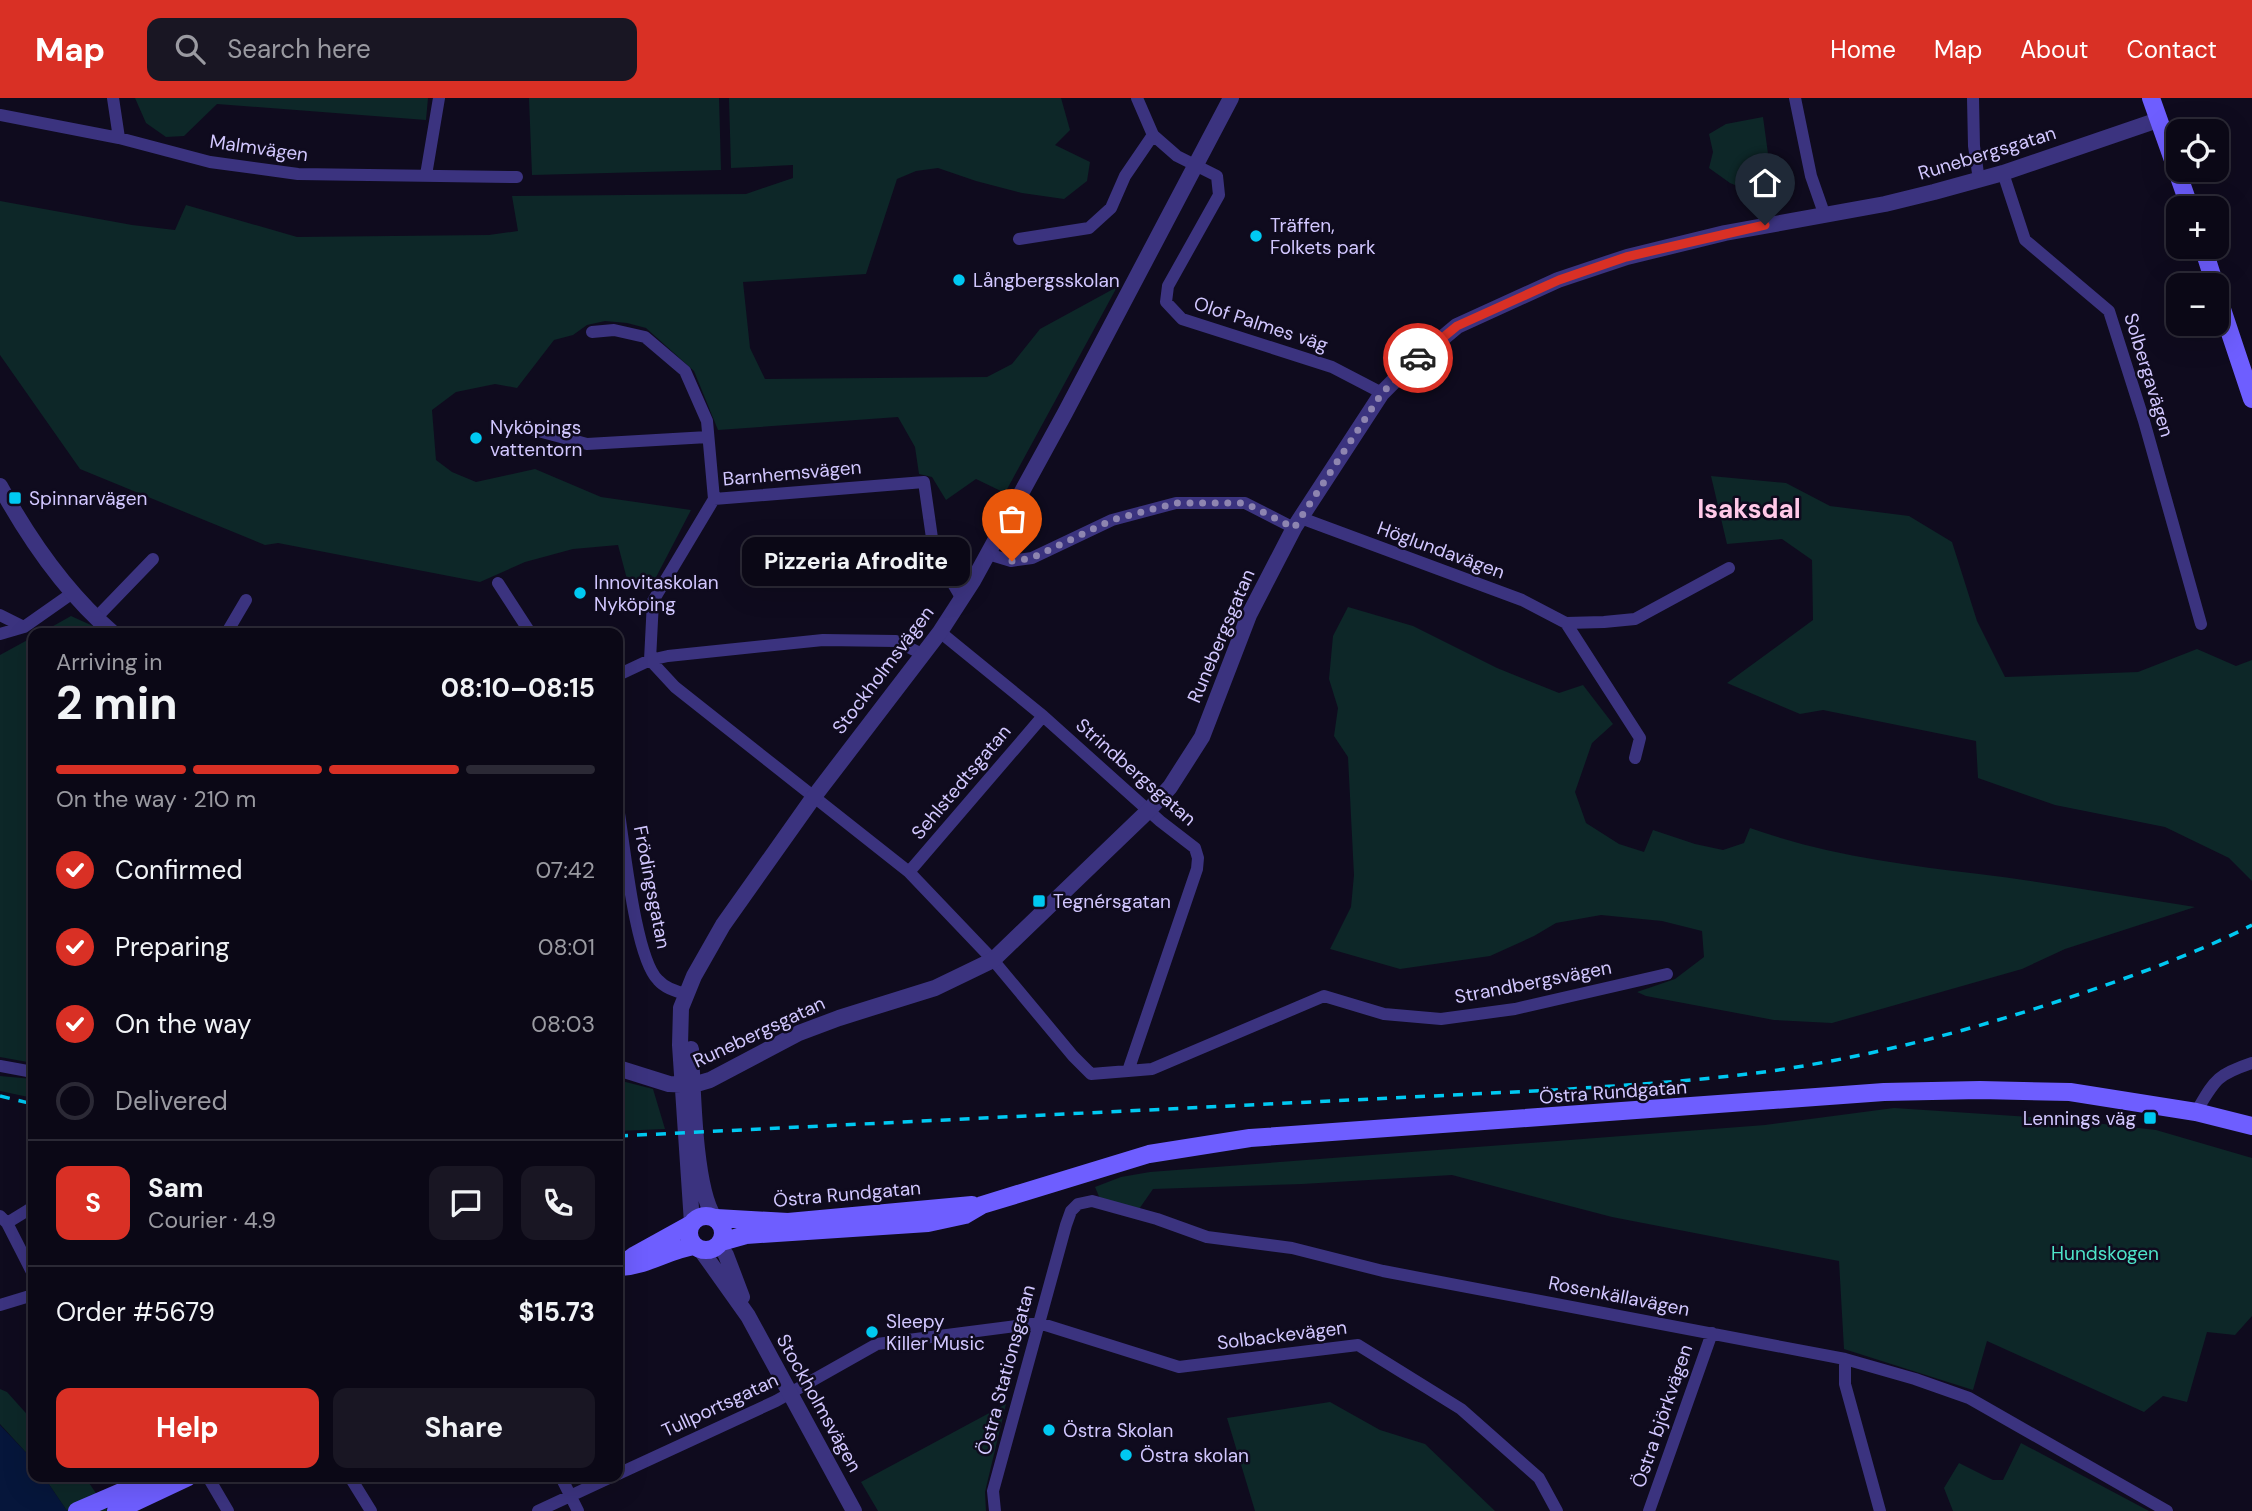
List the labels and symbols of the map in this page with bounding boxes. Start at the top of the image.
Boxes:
street label: Runebergsgatan [1915,120,2059,186]
street label: Malmvägen [208,129,310,167]
pin [1735,153,1795,225]
place label: Träffen, Folkets park [1270,213,1376,260]
marker: Träffen, Folkets park [1248,228,1264,244]
place label: Långbergsskolan [973,268,1120,293]
marker: Långbergsskolan [951,272,967,288]
street label: Olof Palmes väg [1191,291,1332,358]
street label: Solbergavägen [2118,310,2180,440]
courier [1383,323,1453,393]
place label: Nyköpings vattentorn [490,415,582,462]
marker: Nyköpings vattentorn [468,430,484,446]
street label: Barnhemsvägen [722,454,862,492]
place label: Spinnarvägen [29,486,147,511]
pin [982,489,1042,561]
marker: Spinnarvägen [7,490,23,506]
district label: Isaksdal [1697,492,1801,526]
street label: Höglundavägen [1374,515,1508,585]
callout: Pizzeria Afrodite [743,536,970,586]
street label: Runebergsgatan [1182,565,1260,707]
place label: Innovitaskolan Nyköping [594,570,719,617]
marker: Innovitaskolan Nyköping [572,585,588,601]
street label: Stockholmsvägen [827,601,939,739]
street label: Strindbergsgatan [1070,713,1202,831]
street label: Sehlstedtsgatan [906,719,1016,845]
street label: Frödingsgatan [628,823,676,951]
place label: Tegnérsgatan [1053,889,1171,914]
marker: Tegnérsgatan [1031,893,1047,909]
street label: Strandbergsvägen [1452,955,1614,1009]
street label: Runebergsgatan [689,990,829,1074]
street label: Östra Rundgatan [1538,1074,1688,1110]
place label: Lennings väg [2023,1106,2136,1131]
marker: Lennings väg [2142,1110,2158,1126]
street label: Östra Rundgatan [772,1175,922,1213]
park label: Hundskogen [2051,1241,2159,1266]
street label: Rosenkällavägen [1546,1270,1692,1322]
street label: Östra Stationsgatan [971,1282,1041,1458]
place label: Sleepy Killer Music [886,1309,985,1356]
street label: Solbackevägen [1216,1315,1348,1355]
marker: Sleepy Killer Music [864,1324,880,1340]
street label: Stockholmsvägen [771,1330,867,1476]
street label: Östra björkvägen [1626,1341,1698,1491]
street label: Tullportsgatan [658,1367,782,1443]
place label: Östra Skolan [1063,1418,1173,1443]
marker: Östra Skolan [1041,1422,1057,1438]
place label: Östra skolan [1140,1443,1249,1468]
marker: Östra skolan [1118,1447,1134,1463]

